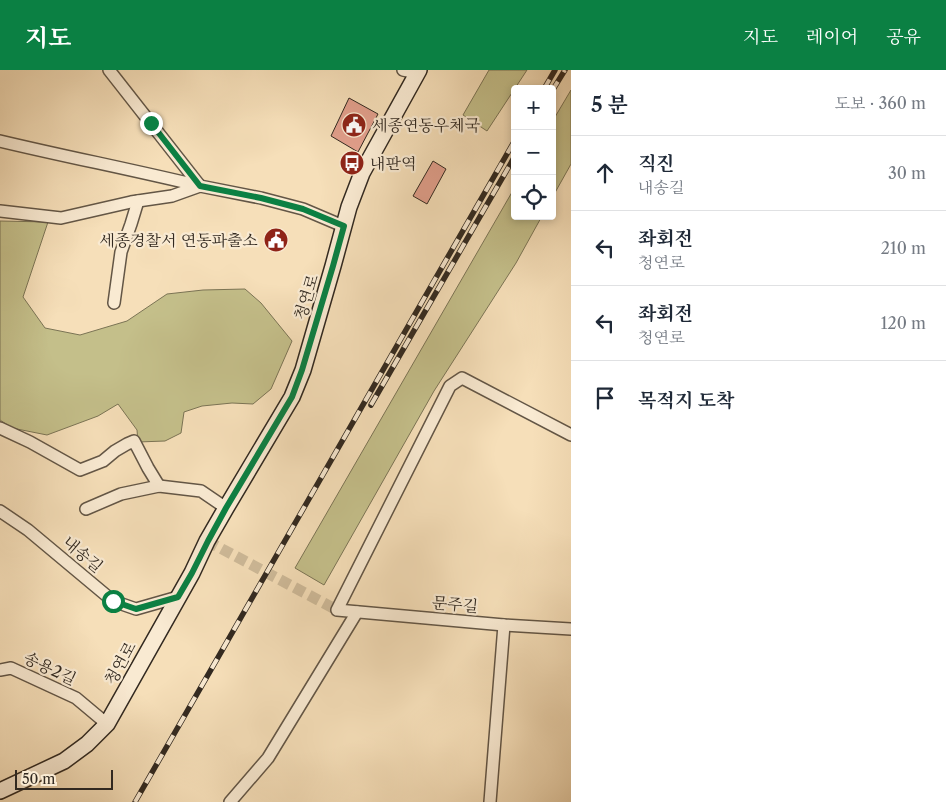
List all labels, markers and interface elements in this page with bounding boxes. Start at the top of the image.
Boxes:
text: 지도 [25,23,71,52]
text: 지도 [743,26,778,48]
text: 레이어 [806,26,858,48]
text: 공유 [886,26,921,48]
map controls [511,85,556,220]
button: + [511,85,556,130]
text: 5 분 [591,92,628,117]
text: 도보 · 360 m [835,93,926,113]
route end [140,112,163,135]
public building icon: 세종연동우체국 [341,112,367,138]
place label: 세종연동우체국 [372,115,481,135]
button: − [511,130,556,175]
bus stop icon: 내판역 [339,150,365,176]
text: 직진 [638,152,675,175]
place label: 내판역 [370,153,416,173]
icon: ahead [591,159,619,187]
text: 30 m [888,163,926,183]
button: locate [511,175,556,220]
text: 내송길 [638,177,684,197]
public building icon: 세종경찰서 연동파출소 [263,227,289,253]
text: 좌회전 [638,227,693,250]
place label: 세종경찰서 연동파출소 [99,230,258,250]
icon: left [591,234,619,262]
text: 210 m [881,238,926,258]
text: 청연로 [638,252,684,272]
street label: 청연로 [290,271,322,322]
text: 좌회전 [638,302,693,325]
icon: left [591,309,619,337]
text: 120 m [881,313,926,333]
text: 청연로 [638,327,684,347]
icon: arrive [591,384,619,412]
text: 목적지 도착 [638,389,735,412]
street label: 내송길 [59,531,107,577]
route start [102,590,125,613]
street label: 문주길 [431,592,479,616]
street label: 청연로 [100,637,140,688]
street label: 송용2길 [21,647,79,689]
scale bar [15,767,112,790]
text: 50 m [22,770,55,788]

